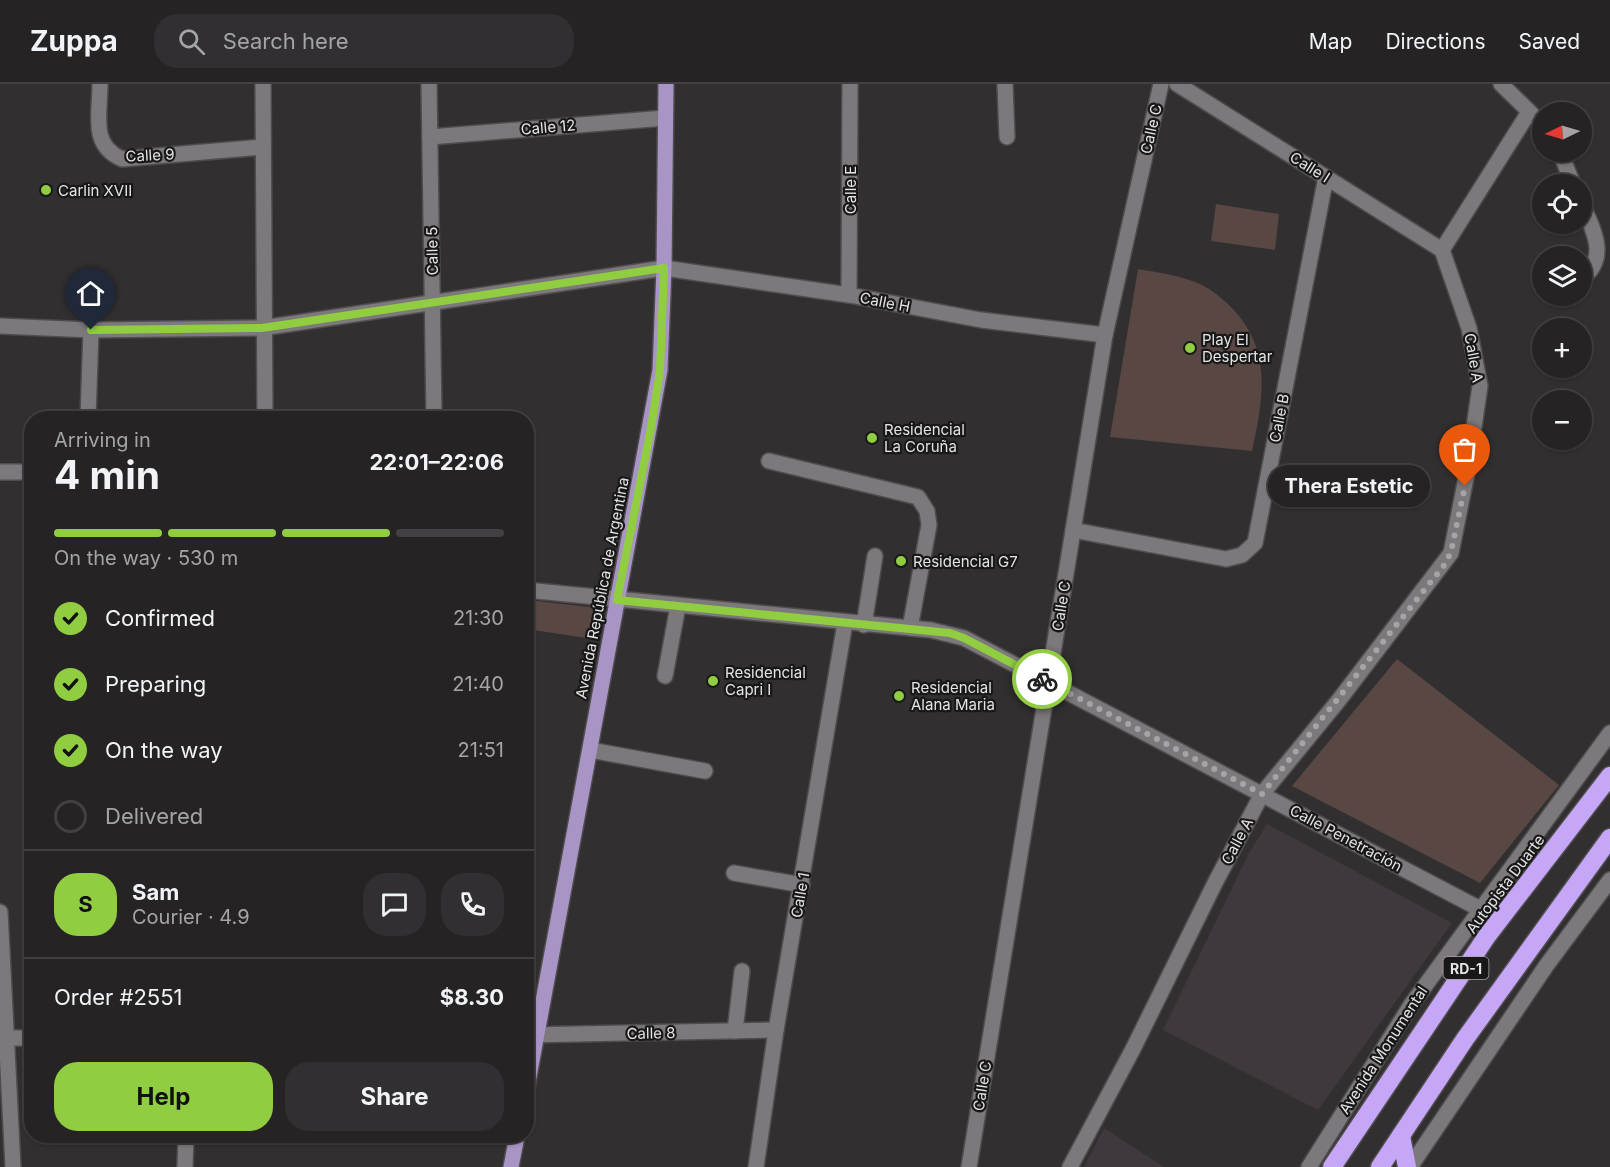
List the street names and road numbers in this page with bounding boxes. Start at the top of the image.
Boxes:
street label: Calle C [1136,102,1166,156]
street label: Calle 12 [520,115,576,139]
street label: Calle 9 [125,144,175,166]
street label: Calle I [1286,147,1334,187]
street label: Calle E [841,166,860,214]
street label: Calle 5 [422,226,442,276]
street label: Calle H [858,288,912,316]
street label: Calle A [1460,332,1488,384]
street label: Calle B [1265,392,1293,444]
street label: Avenida República de Argentina [571,476,633,700]
street label: Calle C [1048,580,1074,632]
street label: Calle Penetración [1287,800,1405,876]
street label: Calle A [1217,814,1257,868]
street label: Autopista Duarte [1462,831,1548,937]
street label: Calle 1 [787,871,813,919]
road number: RD-1 [1444,957,1488,979]
street label: Avenida Monumental [1335,983,1431,1117]
street label: Calle 8 [626,1023,676,1043]
street label: Calle C [969,1060,995,1112]

